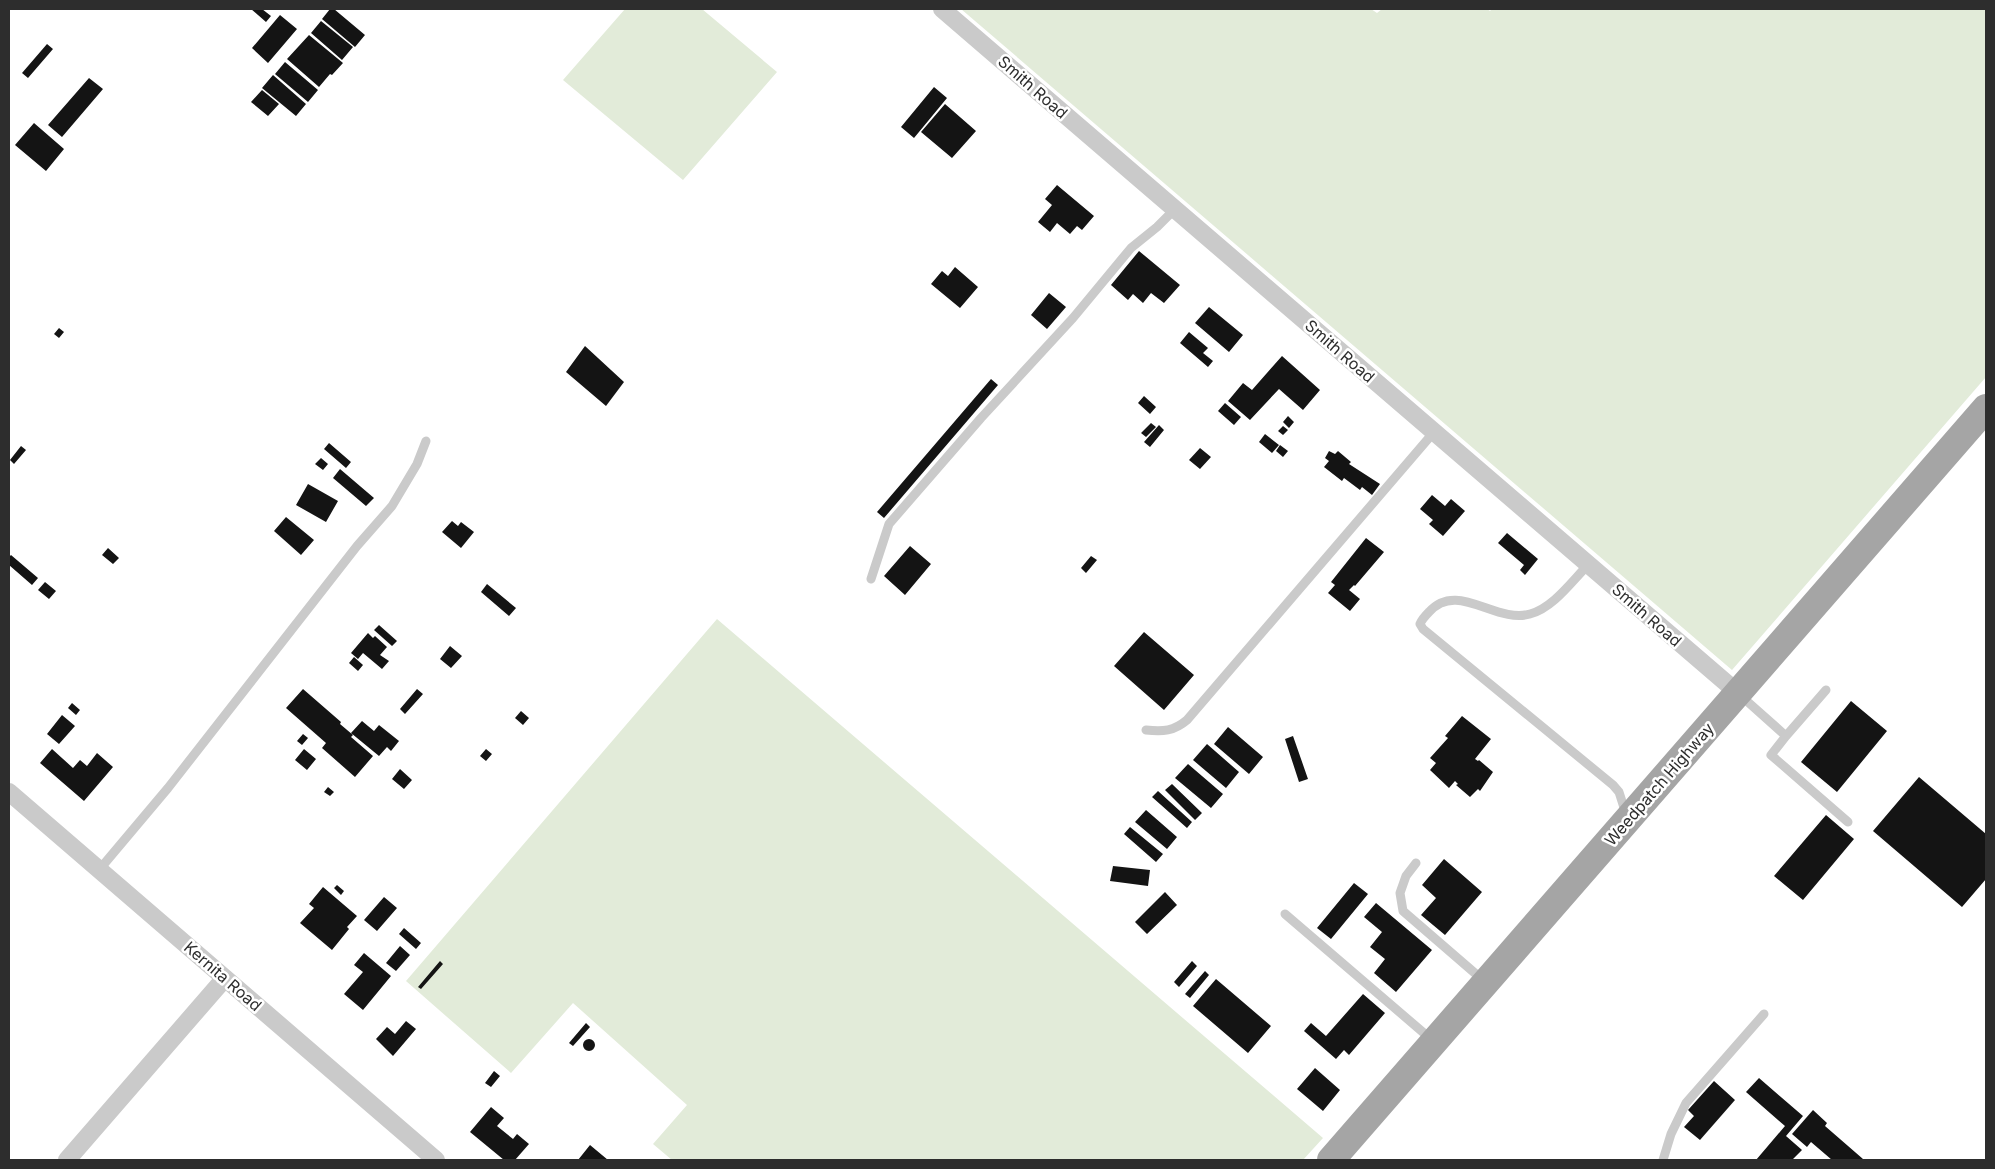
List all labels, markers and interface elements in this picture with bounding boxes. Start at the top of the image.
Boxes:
street label: Smith Road [994,51,1072,123]
street label: Smith Road [1301,315,1379,387]
street label: Smith Road [1608,579,1686,651]
street label: Weedpatch Highway [1600,718,1718,850]
street label: Kernita Road [180,937,266,1015]

